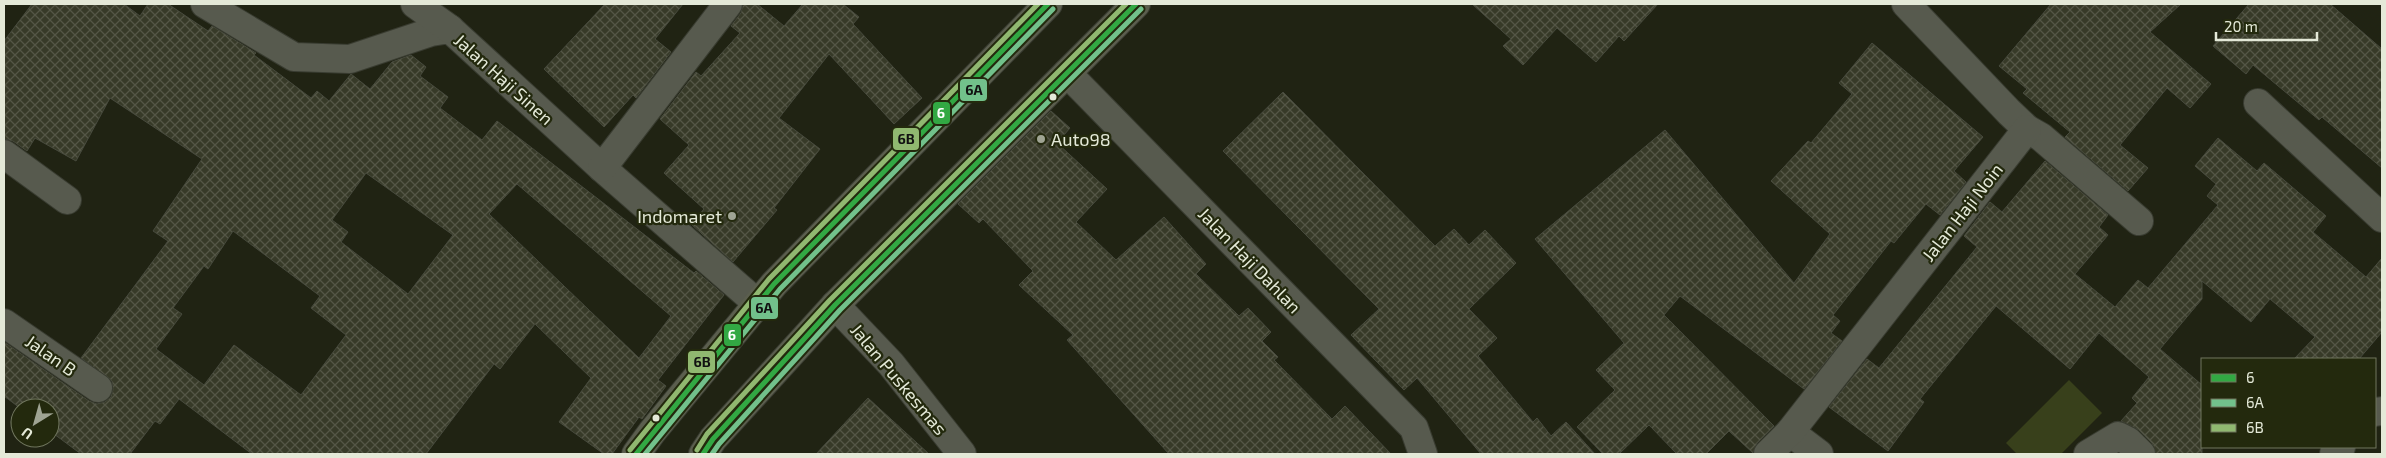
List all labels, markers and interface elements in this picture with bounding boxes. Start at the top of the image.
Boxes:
scale bar [2216,10,2317,42]
text: 20 m [2224,17,2258,35]
street label: Jalan Haji Sinen [450,29,558,129]
line badge: 6A [959,78,988,102]
text: 6A [965,81,984,98]
unlabelled marker [1048,92,1058,102]
line badge: 6 [932,101,951,125]
text: 6 [937,104,945,121]
line badge: 6B [892,127,920,151]
place label: Auto98 [1051,128,1111,150]
text: 6B [897,130,915,147]
marker: Auto98 [1035,133,1047,145]
street label: Jalan Haji Noin [1917,159,2007,265]
street label: Jalan Haji Dahlan [1194,203,1306,317]
place label: Indomaret [637,205,722,227]
marker: Indomaret [726,210,738,222]
line badge: 6A [750,296,779,320]
text: 6A [755,299,774,316]
street label: Jalan Puskesmas [846,319,952,439]
line badge: 6 [723,323,742,347]
text: 6 [728,326,736,343]
street label: Jalan B [21,330,81,380]
line badge: 6B [687,350,716,374]
text: 6B [693,353,711,370]
legend [2201,358,2376,448]
text: 6 [2246,368,2255,386]
text: 6A [2246,393,2265,411]
north arrow [10,398,60,448]
unlabelled marker [651,413,661,423]
text: 6B [2246,418,2264,436]
text: U [18,424,36,443]

